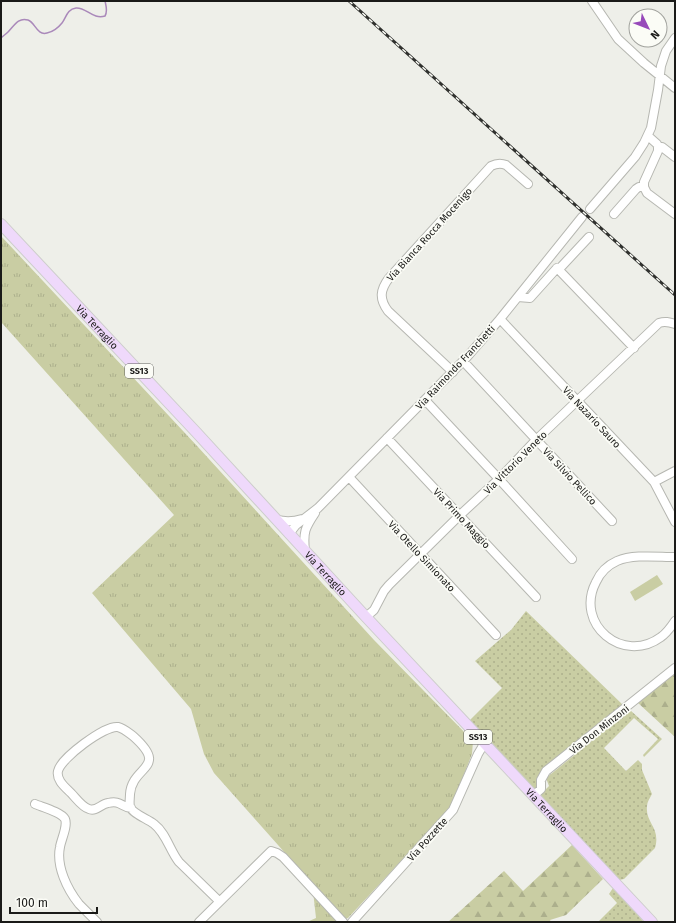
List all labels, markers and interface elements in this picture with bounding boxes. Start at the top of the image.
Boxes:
north arrow [628,8,668,48]
text: N [648,27,662,42]
street label: Via Bianca Rocca Mocenigo [385,185,475,284]
street label: Via Terraglio [73,303,120,352]
street label: Via Raimondo Franchetti [414,323,498,412]
road number: SS13 [125,364,153,378]
street label: Via Nazario Sauro [560,384,623,451]
street label: Via Vittorio Veneto [482,429,550,497]
street label: Via Silvio Pellico [540,446,599,508]
street label: Via Primo Maggio [430,486,492,551]
street label: Via Otello Simionato [385,519,457,595]
street label: Via Terraglio [302,549,349,599]
street label: Via Don Minzoni [567,703,632,757]
road number: SS13 [464,730,492,744]
street label: Via Terraglio [523,786,570,835]
street label: Via Pozzette [405,815,450,864]
scale bar [10,889,97,915]
text: 100 m [16,896,48,910]

